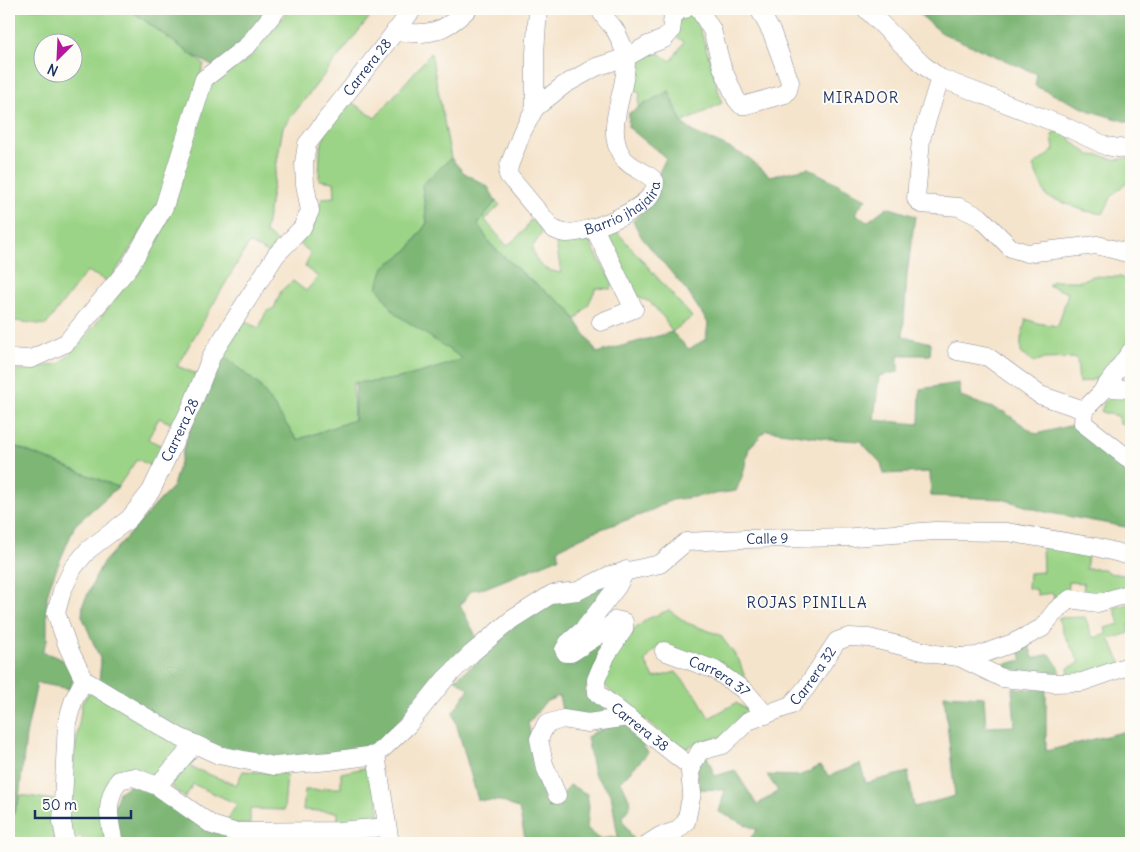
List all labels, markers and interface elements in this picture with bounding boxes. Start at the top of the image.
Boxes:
north arrow [32,32,82,82]
street label: Carrera 28 [339,35,396,100]
text: N [45,60,61,80]
district label: MIRADOR [823,88,899,107]
street label: Barrio jhajaira [582,181,664,239]
street label: Carrera 28 [157,396,203,465]
street label: Calle 9 [746,529,789,548]
district label: ROJAS PINILLA [746,593,868,612]
street label: Carrera 32 [786,643,840,709]
street label: Carrera 37 [686,652,754,700]
street label: Carrera 38 [607,699,672,755]
scale bar [35,787,131,819]
text: 50 m [42,795,77,814]

